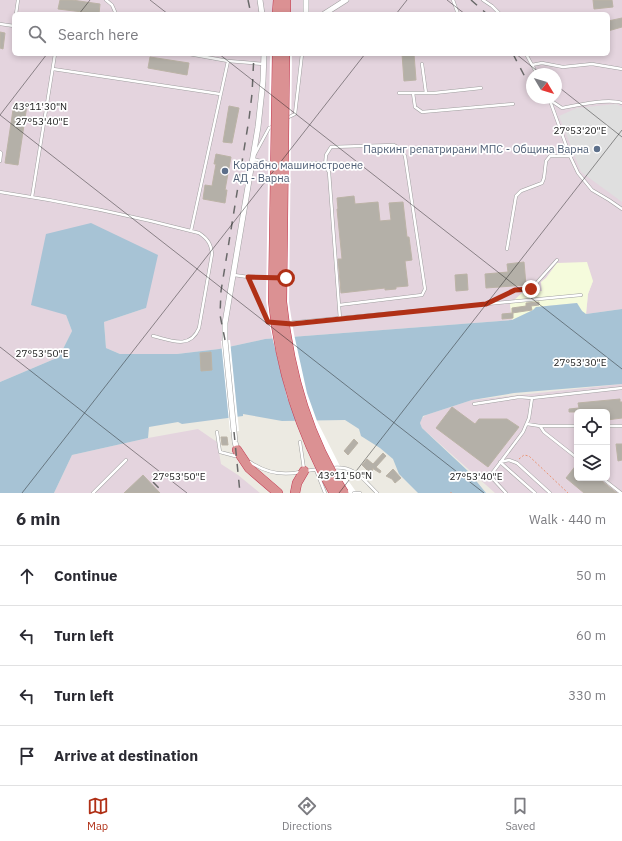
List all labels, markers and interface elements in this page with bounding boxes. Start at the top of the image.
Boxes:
search box [12,12,610,56]
icon: search [26,23,48,45]
text: Search here [58,25,138,44]
north arrow [526,68,562,104]
text: 43°11'30"N [13,100,67,113]
text: 27°53'40"E [15,115,69,128]
text: 27°53'20"E [553,124,607,137]
place label: Паркинг репатрирани МПС - Община Варна [363,142,589,156]
marker: Паркинг репатрирани МПС - Община Варна [592,144,602,154]
place label: Корабно машиностроене АД - Варна [233,158,363,185]
marker: Корабно машиностроене АД - Варна [220,166,230,176]
route start [277,269,295,287]
route end [522,280,540,298]
text: 27°53'50"E [15,347,69,360]
text: 27°53'30"E [553,356,607,369]
map controls [574,409,610,481]
button: locate [574,409,610,445]
button: layers [574,445,610,481]
text: 43°11'50"N [318,469,372,482]
text: 27°53'50"E [152,470,206,483]
text: 27°53'40"E [449,470,503,483]
text: 6 min [16,508,60,530]
text: Walk · 440 m [529,511,606,528]
icon: ahead [16,565,38,587]
text: Continue [54,566,118,585]
text: 50 m [576,567,606,584]
icon: left [16,625,38,647]
text: Turn left [54,626,114,645]
text: 60 m [576,627,606,644]
icon: left [16,685,38,707]
text: Turn left [54,686,114,705]
text: 330 m [568,687,606,704]
icon: arrive [16,745,38,767]
text: Arrive at destination [54,746,198,765]
tab: Map [87,795,109,833]
tab: Directions [282,795,332,833]
tab: Saved [505,795,535,833]

